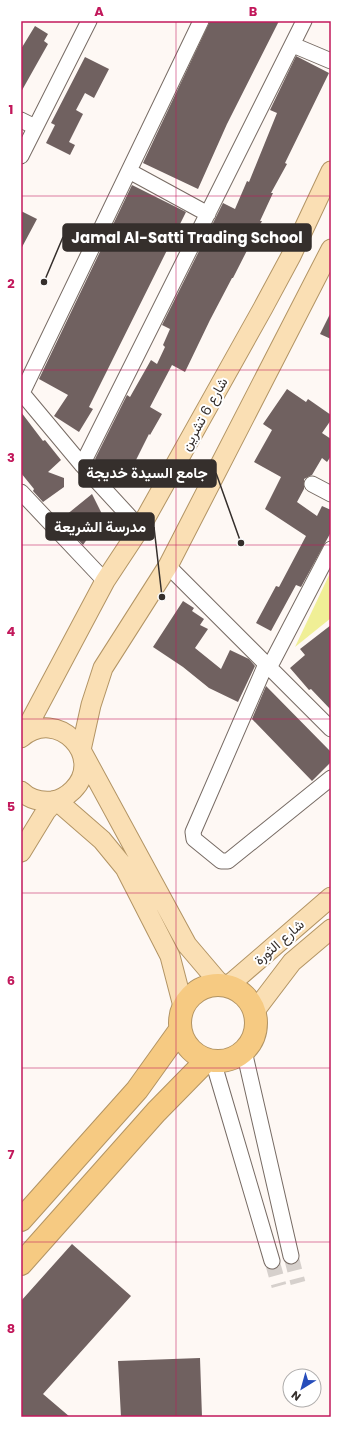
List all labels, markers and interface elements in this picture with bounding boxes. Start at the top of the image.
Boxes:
text: A [94,2,104,21]
text: B [249,2,258,21]
text: 1 [9,100,13,119]
callout: Jamal Al-Satti Trading School [63,224,311,251]
text: Jamal Al-Satti Trading School [71,227,303,248]
text: 2 [7,274,15,293]
street label: شارع 6 تشرين [176,374,233,455]
text: 3 [7,448,15,467]
callout: جامع السيدة خديجة [79,460,216,487]
text: جامع السيدة خديجة [86,462,208,483]
callout: مدرسة الشريعة [46,513,154,540]
text: مدرسة الشريعة [54,516,146,537]
text: 4 [7,622,16,641]
text: 5 [7,797,15,816]
street label: شارع الثورة [250,915,309,970]
text: 6 [7,971,15,990]
text: 7 [8,1145,15,1164]
text: 8 [7,1319,15,1338]
north arrow [282,1368,322,1408]
text: N [288,1387,304,1405]

